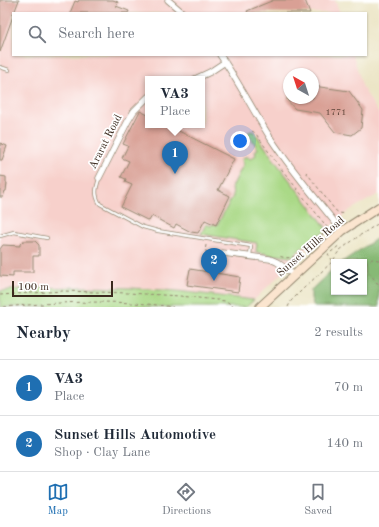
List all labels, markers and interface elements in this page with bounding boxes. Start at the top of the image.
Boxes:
search box [12,12,367,56]
icon: search [26,23,48,45]
text: Search here [58,27,135,42]
north arrow [283,68,319,104]
popup [145,76,205,128]
text: VA3 [160,87,189,102]
text: Place [160,105,190,118]
house number: 1771 [326,108,346,117]
street label: Ararat Road [88,113,125,171]
your location [230,131,250,151]
pin: 1 [162,141,188,174]
street label: Sunset Hills Road [275,215,347,279]
pin: 2 [201,248,227,281]
map controls [331,259,367,295]
button: layers [331,259,367,295]
scale bar [12,279,113,298]
text: 100 m [18,282,49,293]
text: Nearby [16,325,71,342]
text: 2 results [314,326,363,339]
text: VA3 [54,372,83,387]
text: 1 [25,381,33,394]
text: 70 m [334,381,363,394]
text: Place [54,390,84,403]
text: Sunset Hills Automotive [54,428,216,443]
text: 2 [25,437,33,450]
text: 140 m [326,437,363,450]
text: Shop · Clay Lane [54,446,150,459]
tab: Map [47,481,69,519]
tab: Directions [162,481,211,519]
tab: Saved [304,481,332,519]

